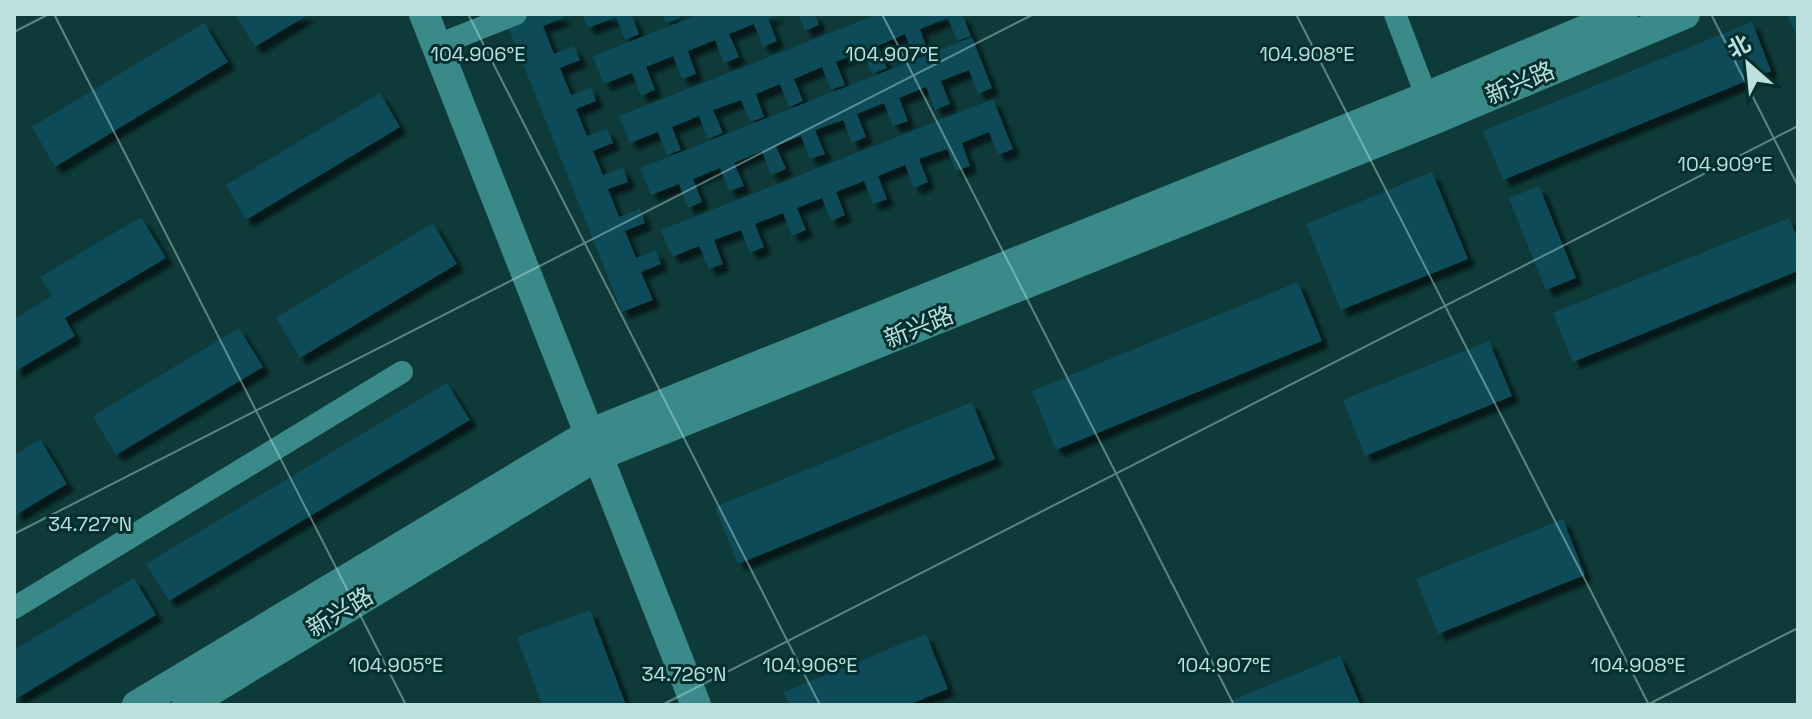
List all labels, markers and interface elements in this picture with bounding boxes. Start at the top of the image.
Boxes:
north arrow [1708,24,1788,104]
text: 北 [1723,29,1755,64]
text: 104.906°E [431,41,525,67]
text: 104.907°E [845,41,939,67]
text: 104.908°E [1259,41,1355,67]
street label: 新兴路 [1481,54,1559,111]
text: 104.909°E [1678,151,1772,177]
street label: 新兴路 [880,299,958,354]
text: 34.727°N [48,511,132,537]
street label: 新兴路 [301,580,379,643]
text: 104.905°E [349,652,443,678]
text: 104.906°E [763,652,857,678]
text: 104.907°E [1177,652,1271,678]
text: 104.908°E [1590,652,1686,678]
text: 34.726°N [641,661,727,687]

